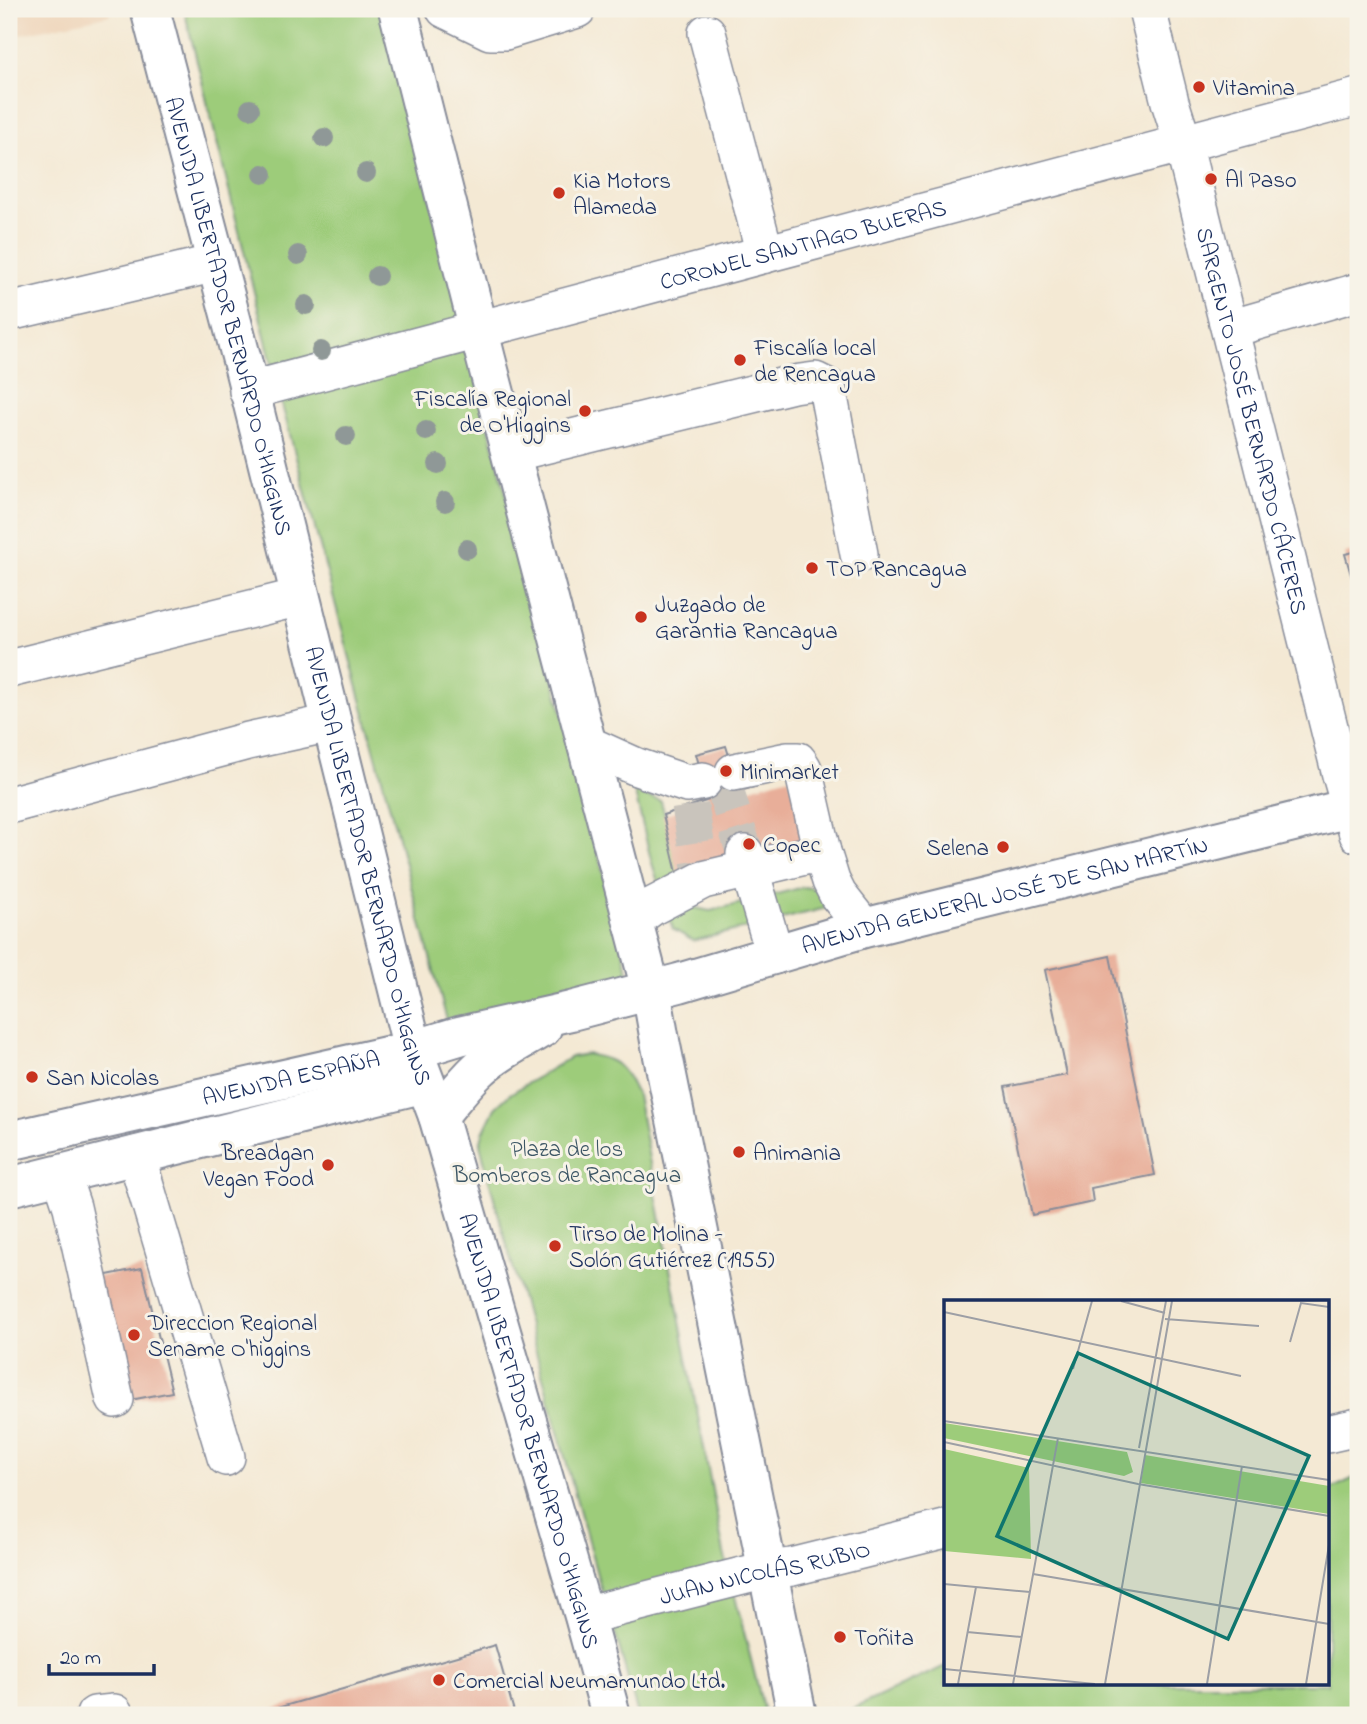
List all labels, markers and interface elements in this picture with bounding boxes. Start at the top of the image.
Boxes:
place label: Vitamina [1212,73,1295,106]
marker: Vitamina [1191,79,1207,95]
street label: AVENIDA LIBERTADOR BERNARDO O'HIGGINS [155,94,299,539]
place label: Al Paso [1225,165,1297,198]
place label: Kia Motors Alameda [573,166,671,225]
marker: Al Paso [1203,171,1219,187]
marker: Kia Motors Alameda [551,185,567,201]
street label: CORONEL SANTIAGO BUERAS [657,193,950,300]
street label: SARGENTO JOSÉ BERNARDO CÁCERES [1186,224,1314,618]
place label: Fiscalía local de Rencagua [753,333,876,393]
marker: Fiscalía local de Rencagua [732,352,748,368]
place label: Fiscalía Regional de O'Higgins [413,384,571,444]
marker: Fiscalía Regional de O'Higgins [577,403,593,419]
place label: TOP Rancagua [826,554,967,588]
marker: TOP Rancagua [804,560,820,576]
place label: Juzgado de Garantia Rancagua [655,590,838,650]
marker: Juzgado de Garantia Rancagua [633,609,649,625]
street label: AVENIDA LIBERTADOR BERNARDO O'HIGGINS [295,643,439,1091]
place label: Minimarket [740,757,839,790]
marker: Minimarket [718,763,734,779]
place label: Copec [763,830,821,863]
street label: AVENIDA GENERAL JOSÉ DE SAN MARTÍN [798,830,1212,965]
place label: Selena [926,833,989,866]
marker: Copec [741,836,757,852]
marker: Selena [995,839,1011,855]
street label: AVENIDA ESPAÑA [199,1044,384,1116]
place label: San Nicolas [46,1063,159,1096]
marker: San Nicolas [24,1069,40,1085]
park label: Plaza de los Bomberos de Rancagua [452,1134,681,1194]
place label: Breadgan Vegan Food [202,1138,314,1198]
place label: Animania [753,1138,841,1171]
marker: Animania [731,1144,747,1160]
marker: Breadgan Vegan Food [320,1157,336,1173]
street label: AVENIDA LIBERTADOR BERNARDO O'HIGGINS [448,1210,606,1653]
place label: Tirso de Molina - Solón Gutiérrez (1955) [569,1219,775,1278]
marker: Tirso de Molina - Solón Gutiérrez (1955) [547,1238,563,1254]
inset map [944,1300,1328,1686]
place label: Direccion Regional Sename O'higgins [147,1308,317,1368]
marker: Direccion Regional Sename O'higgins [126,1327,142,1343]
street label: JUAN NICOLÁS RUBIO [656,1534,874,1615]
place label: Toñita [854,1623,914,1656]
marker: Toñita [832,1629,848,1645]
scale bar [49,1633,154,1677]
text: 20 m [60,1644,101,1674]
place label: Comercial Neumamundo Ltd. [453,1666,726,1699]
marker: Comercial Neumamundo Ltd. [431,1672,447,1688]

